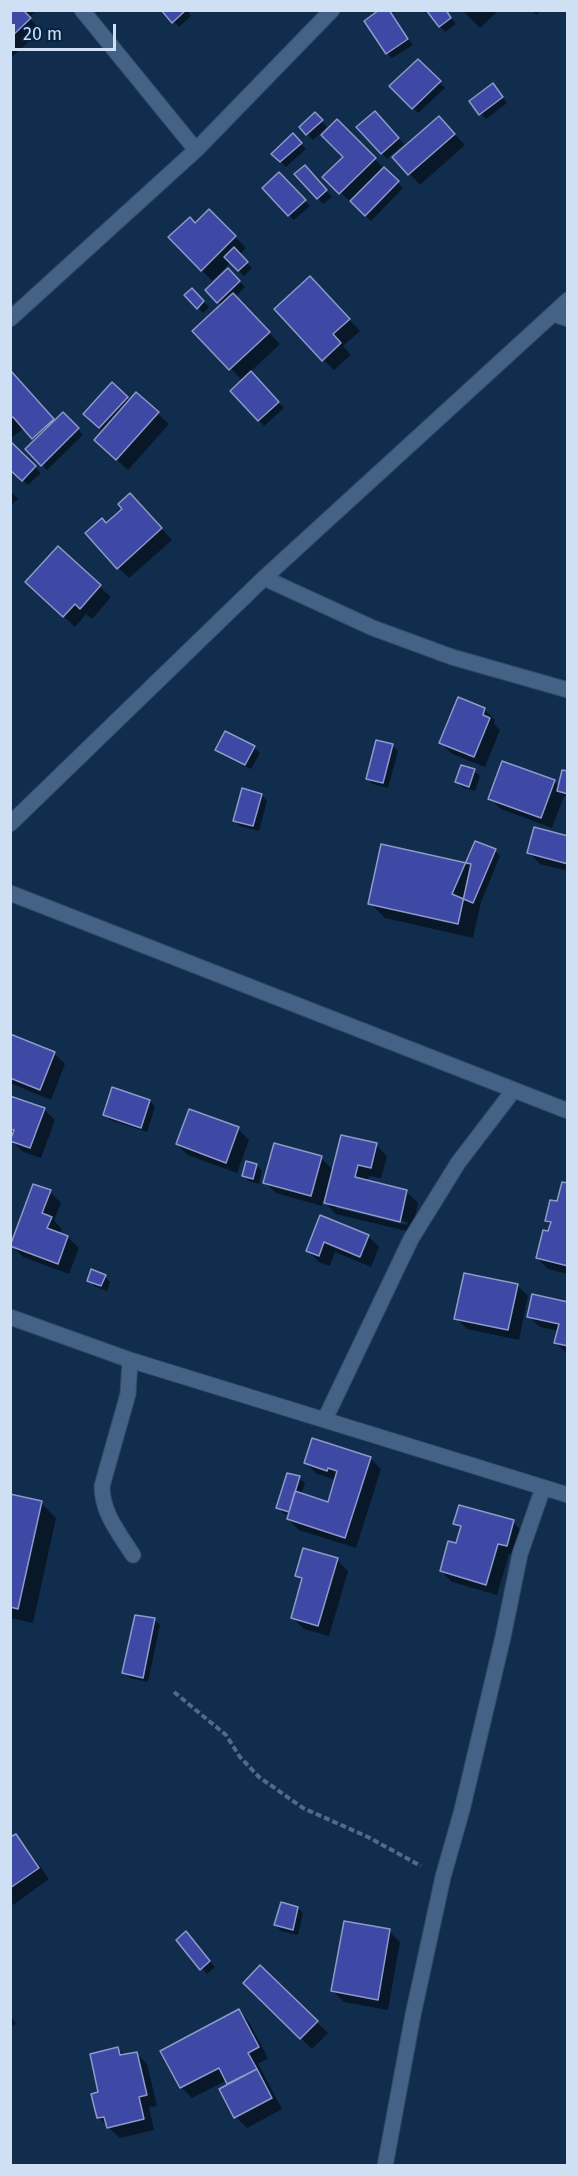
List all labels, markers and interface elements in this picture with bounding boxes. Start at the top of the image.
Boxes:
scale bar [15,12,118,50]
text: 20 m [23,23,62,45]

